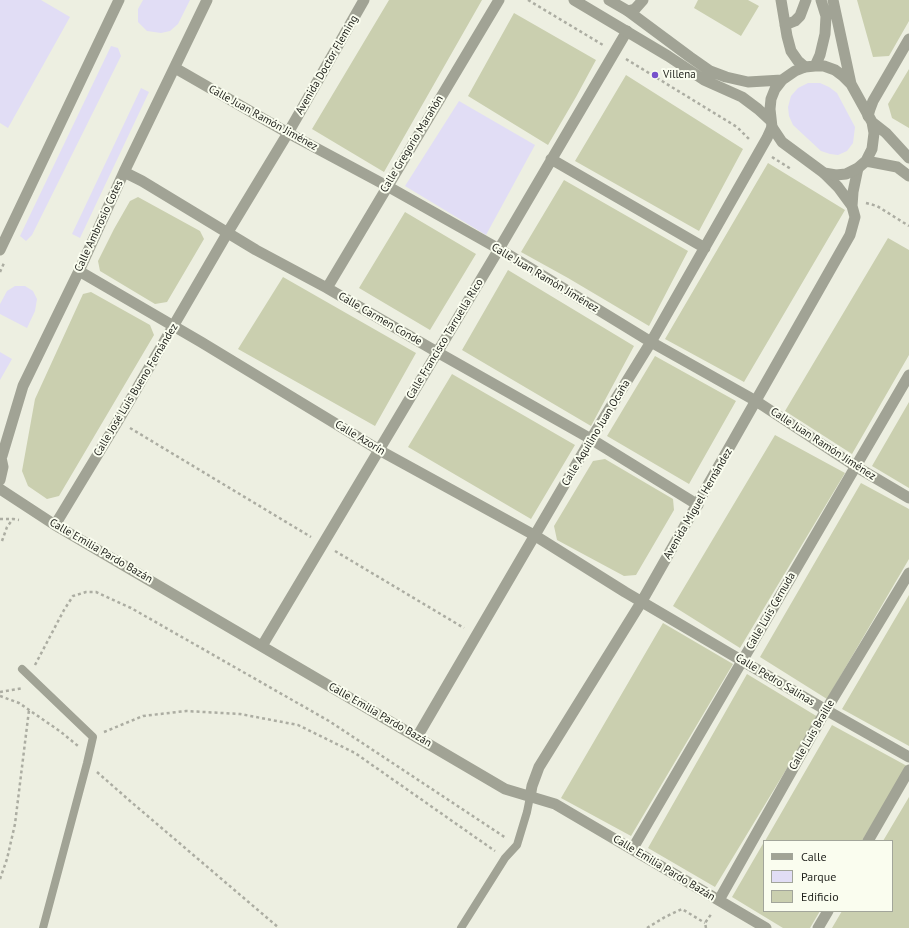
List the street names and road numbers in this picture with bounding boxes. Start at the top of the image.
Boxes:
street label: Avenida Doctor Fleming [293,13,361,117]
street label: Calle Juan Ramón Jiménez [206,82,320,154]
street label: Calle Gregorio Marañón [378,93,446,195]
street label: Calle Ambrosio Cotes [72,178,126,274]
street label: Calle Juan Ramón Jiménez [489,241,601,315]
street label: Calle Francisco Tarruella Rico [404,277,486,401]
street label: Calle Carmen Conde [336,290,424,348]
street label: Calle José Luis Bueno Fernández [91,321,181,459]
street label: Calle Aquilino Juan Ocaña [559,378,633,488]
street label: Calle Juan Ramón Jiménez [768,405,878,483]
street label: Calle Azorín [333,418,387,458]
street label: Avenida Miguel Hernández [661,446,735,562]
street label: Calle Emilia Pardo Bazán [47,516,155,586]
street label: Calle Luis Cernuda [744,570,798,652]
street label: Calle Pedro Salinas [733,651,817,709]
street label: Calle Emilia Pardo Bazán [326,680,434,750]
street label: Calle Luis Braille [787,697,837,773]
street label: Calle Emilia Pardo Bazán [611,832,717,904]

